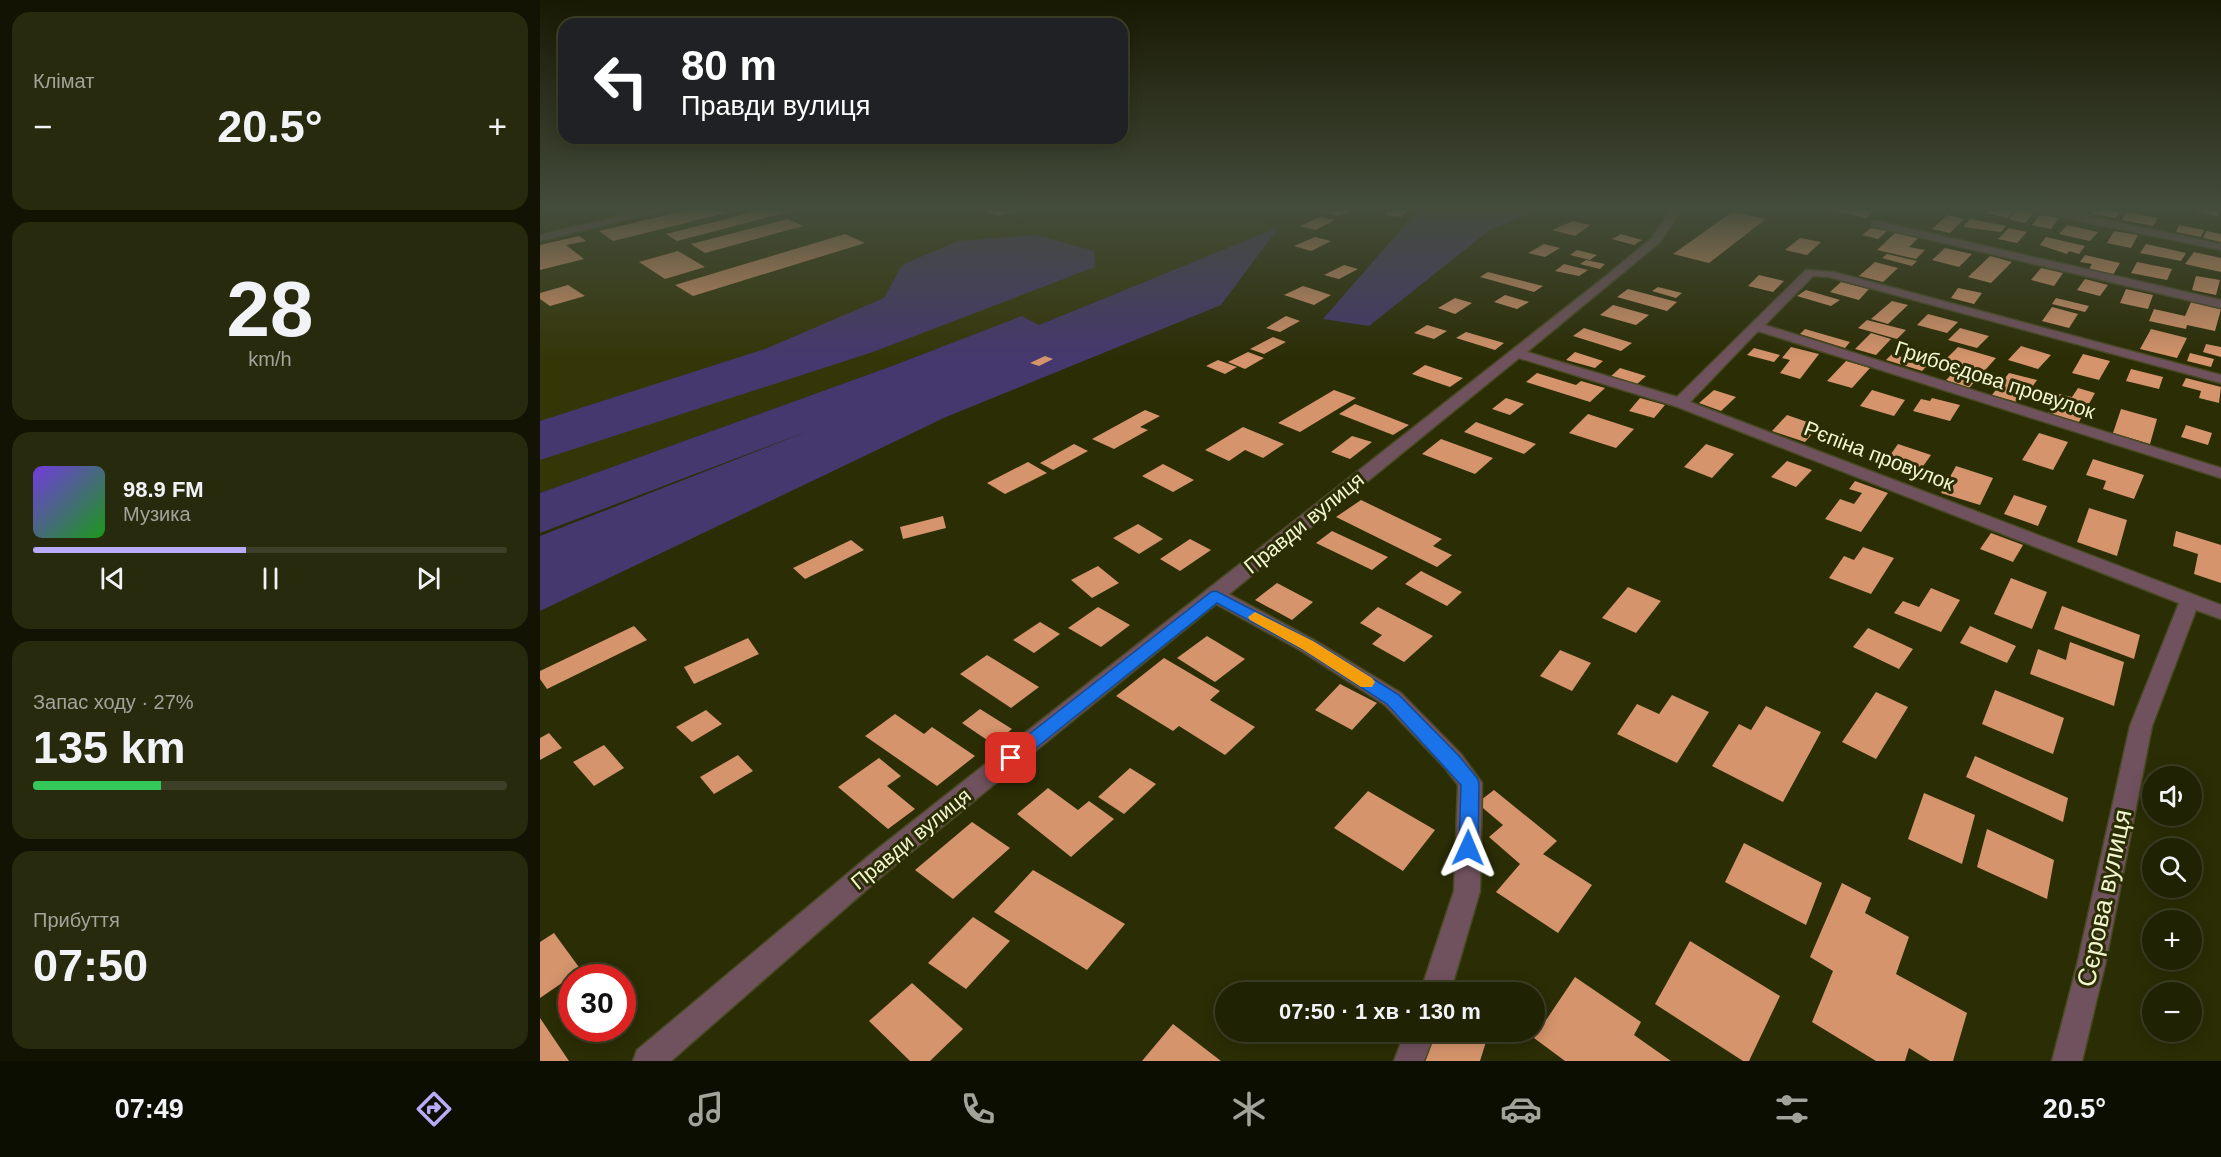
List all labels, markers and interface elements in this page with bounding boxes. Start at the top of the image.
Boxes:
icon: left [582,42,660,120]
text: 80 m [681,42,777,89]
text: Клімат [33,70,94,92]
text: Правди вулиця [681,91,870,121]
text: 20.5° [217,101,323,152]
text: − [33,108,52,145]
text: + [488,108,507,145]
text: 28 [227,265,313,353]
street label: Грибоєдова провулок [1892,336,2099,423]
text: km/h [248,348,292,370]
street label: Рєпіна провулок [1801,416,1958,495]
street label: Правди вулиця [1239,467,1368,578]
text: 98.9 FM [123,477,204,502]
text: Музика [123,503,191,525]
icon: previous [96,562,129,595]
icon: pause [254,562,287,595]
icon: next [412,562,445,595]
text: Запас ходу · 27% [33,691,194,713]
text: 135 km [33,722,186,773]
pin [985,732,1036,783]
icon: arrive [994,741,1027,774]
map controls [2142,766,2202,1042]
button: sound [2142,766,2202,826]
street label: Правди вулиця [846,783,975,894]
street label: Сєрова вулиця [2071,807,2137,989]
position arrow [1436,816,1500,880]
button: search [2142,838,2202,898]
text: Прибуття [33,909,120,931]
button: + [2142,910,2202,970]
text: 07:50 [33,940,148,991]
speed limit sign: 30 [558,964,636,1042]
button: − [2142,982,2202,1042]
text: 07:50 · 1 хв · 130 m [1279,999,1481,1024]
icon: directions [413,1088,455,1130]
icon: music [685,1088,727,1130]
icon: phone [957,1088,999,1130]
icon: climate [1228,1088,1270,1130]
icon: car [1500,1088,1542,1130]
icon: filters [1771,1088,1813,1130]
text: 07:49 [115,1094,184,1124]
text: 20.5° [2043,1094,2106,1124]

